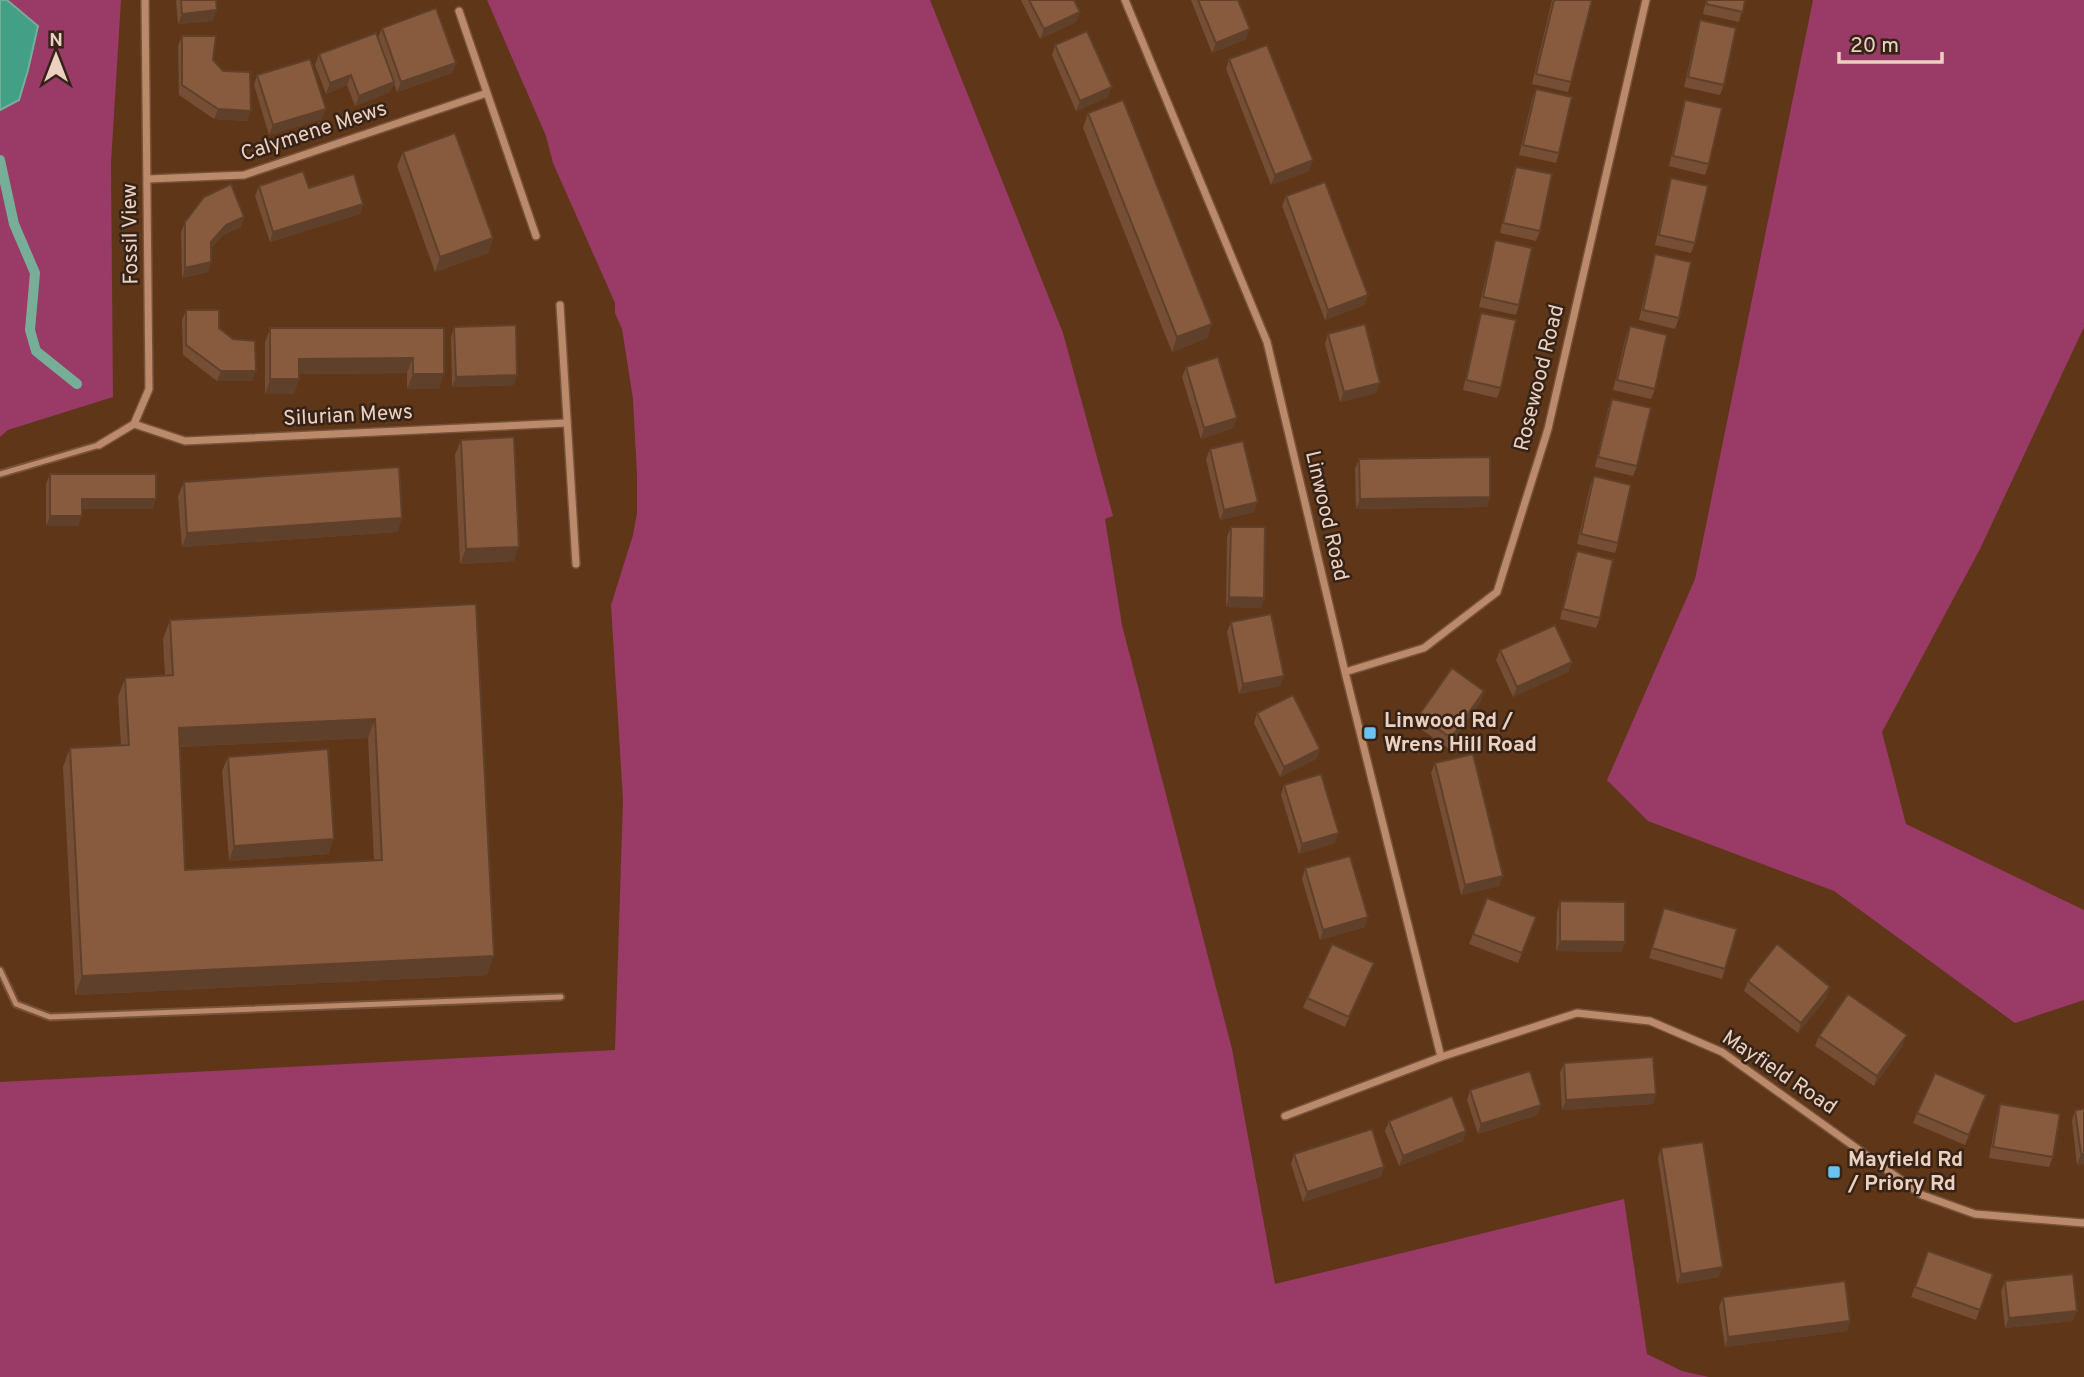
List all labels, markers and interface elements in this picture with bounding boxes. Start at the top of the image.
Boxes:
north arrow [21,21,91,91]
scale bar [1839,21,1942,65]
text: N [49,29,63,53]
text: 20 m [1850,33,1899,60]
street label: Calymene Mews [237,96,391,168]
street label: Fossil View [117,183,145,285]
street label: Rosewood Road [1509,302,1571,454]
street label: Silurian Mews [283,399,413,433]
street label: Linwood Road [1298,448,1354,584]
place label: Linwood Rd / Wrens Hill Road [1384,708,1537,759]
marker: Linwood Rd / Wrens Hill Road [1362,725,1378,741]
street label: Mayfield Road [1716,1025,1842,1121]
place label: Mayfield Rd / Priory Rd [1847,1147,1963,1198]
marker: Mayfield Rd / Priory Rd [1826,1164,1842,1180]

